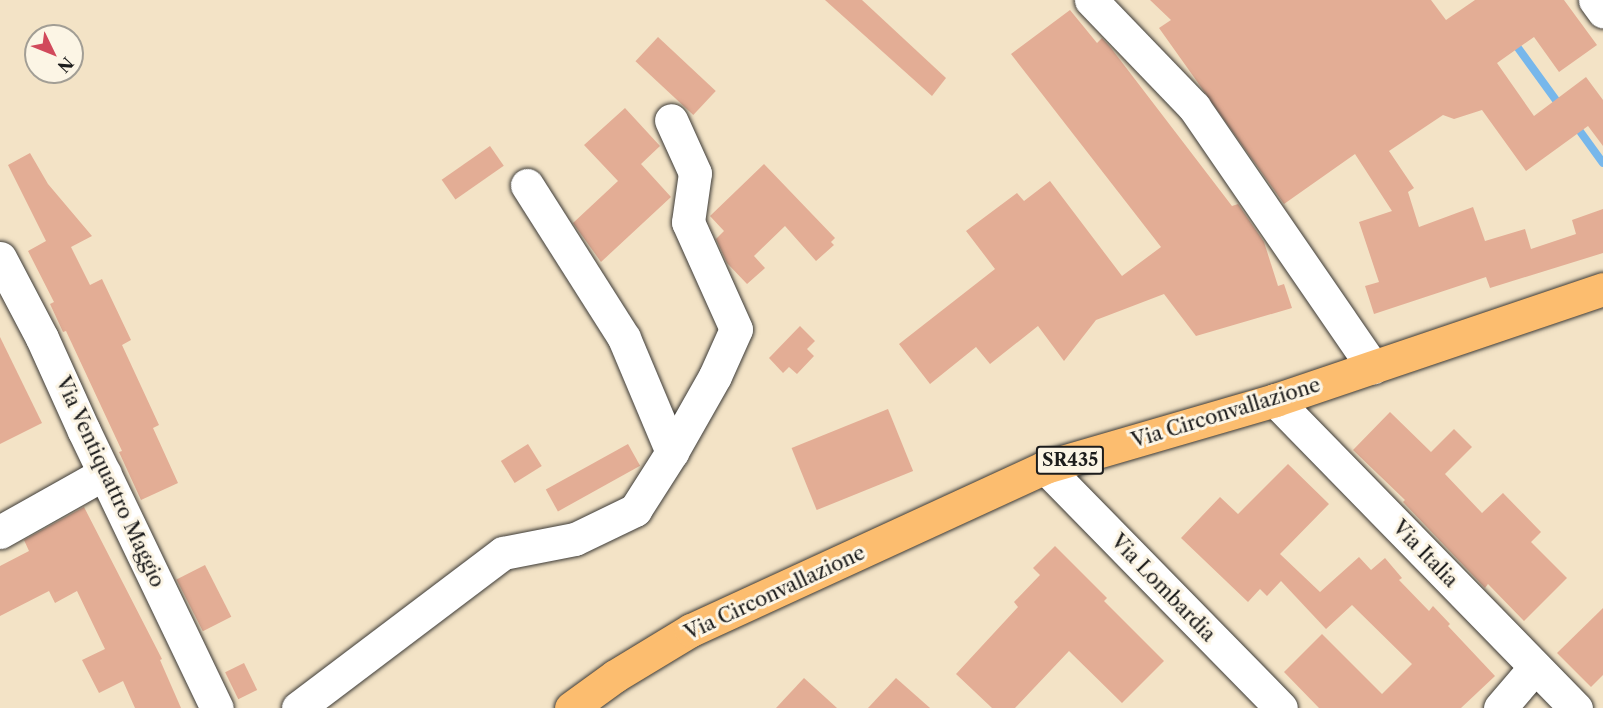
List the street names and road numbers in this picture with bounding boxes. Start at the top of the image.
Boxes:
street label: Via Ventiquattro Maggio [50,372,170,592]
street label: Via Circonvallazione [1129,373,1323,453]
road number: SR435 [1036,445,1104,475]
street label: Via Italia [1387,516,1463,592]
street label: Via Lombardia [1106,529,1220,647]
street label: Via Circonvallazione [681,541,869,645]

